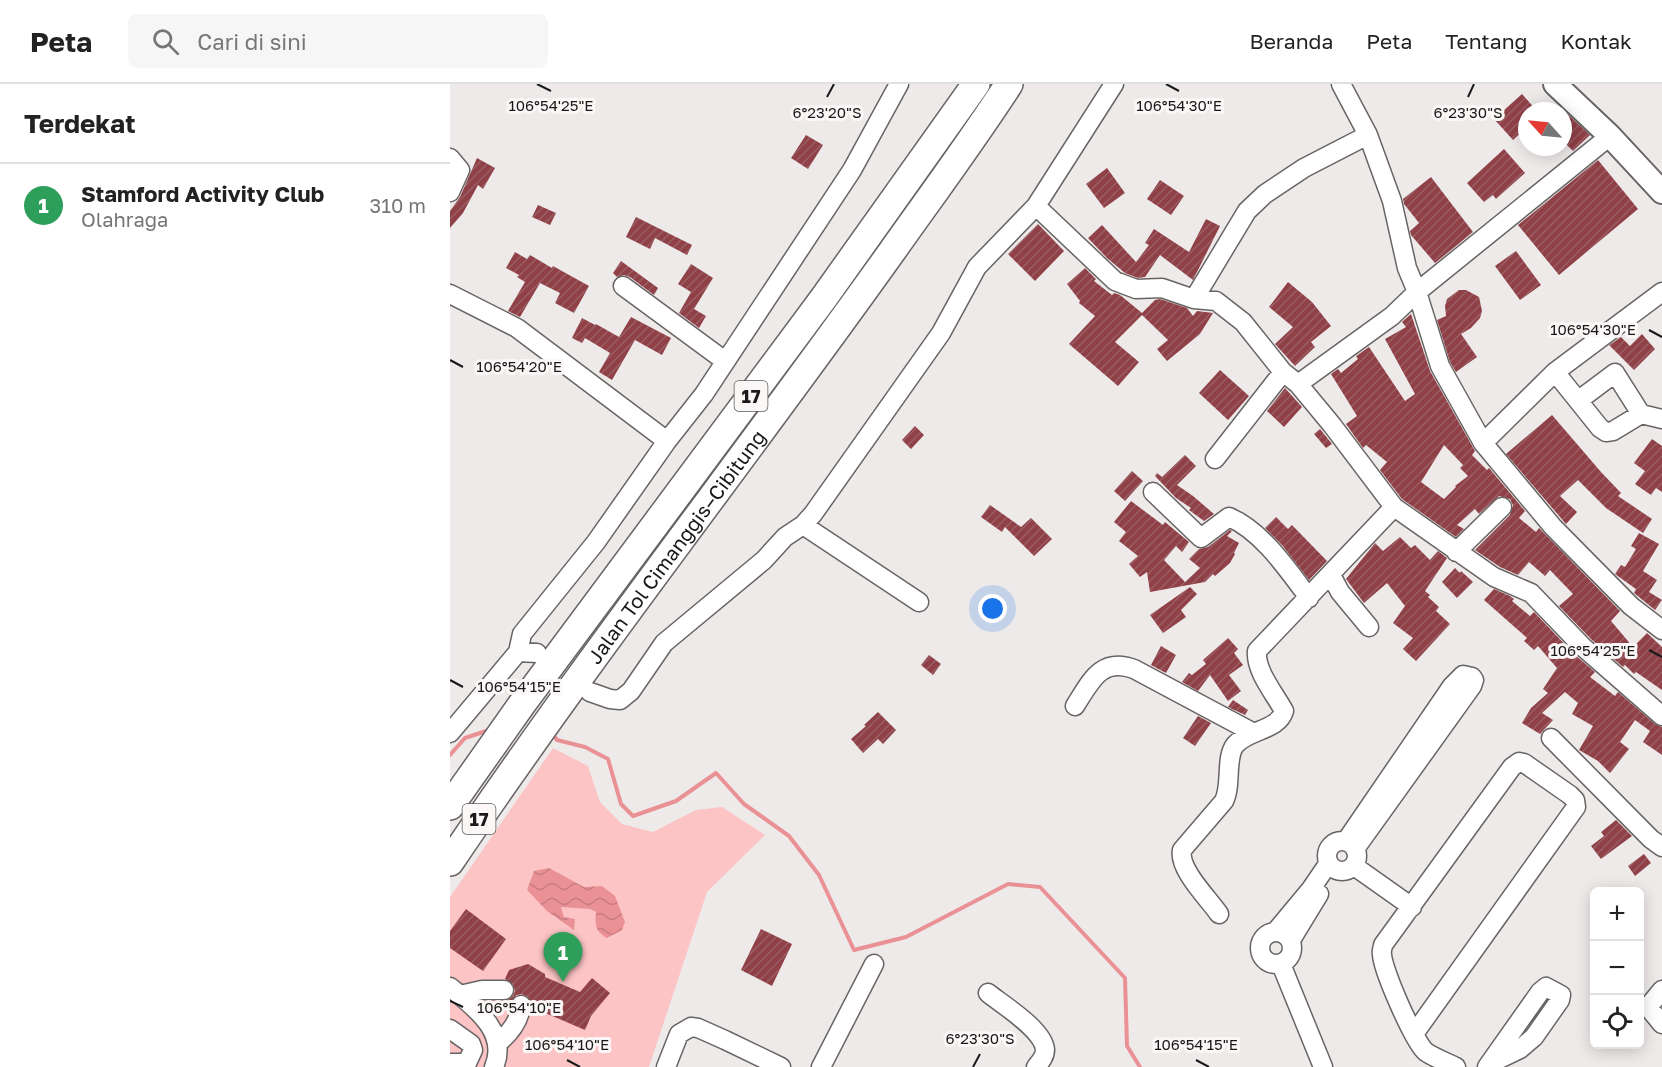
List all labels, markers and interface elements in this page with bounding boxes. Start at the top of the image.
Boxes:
search box [128,14,548,68]
text: Peta [30,25,92,58]
icon: search [149,25,182,58]
text: Cari di sini [197,28,307,55]
text: Beranda [1250,28,1333,54]
text: Peta [1366,28,1412,54]
text: Tentang [1445,28,1527,54]
text: Kontak [1560,28,1632,54]
text: 106°54'25"E [508,96,594,114]
text: 106°54'30"E [1136,96,1222,114]
north arrow [1518,102,1572,156]
text: 6°23'20"S [792,103,862,121]
text: 6°23'30"S [1433,103,1503,121]
text: Terdekat [24,108,136,139]
text: Stamford Activity Club [81,180,324,207]
text: 1 [38,193,49,217]
text: 310 m [370,193,426,217]
text: Olahraga [81,207,168,231]
text: 106°54'30"E [1550,320,1636,338]
text: 106°54'20"E [476,357,562,375]
road number: 17 [734,381,768,411]
street label: Jalan Tol Cimanggis–Cibitung [582,425,770,668]
your location [978,594,1007,623]
text: 106°54'25"E [1550,641,1636,659]
text: 106°54'15"E [477,677,561,695]
road number: 17 [462,804,496,834]
map controls [1590,887,1644,1049]
button: + [1590,887,1644,941]
pin: 1 [544,932,582,982]
button: − [1590,941,1644,995]
button: locate [1590,995,1644,1049]
text: 106°54'10"E [477,998,561,1016]
text: 6°23'30"S [945,1029,1015,1047]
text: 106°54'10"E [525,1035,609,1053]
text: 106°54'15"E [1154,1035,1238,1053]

